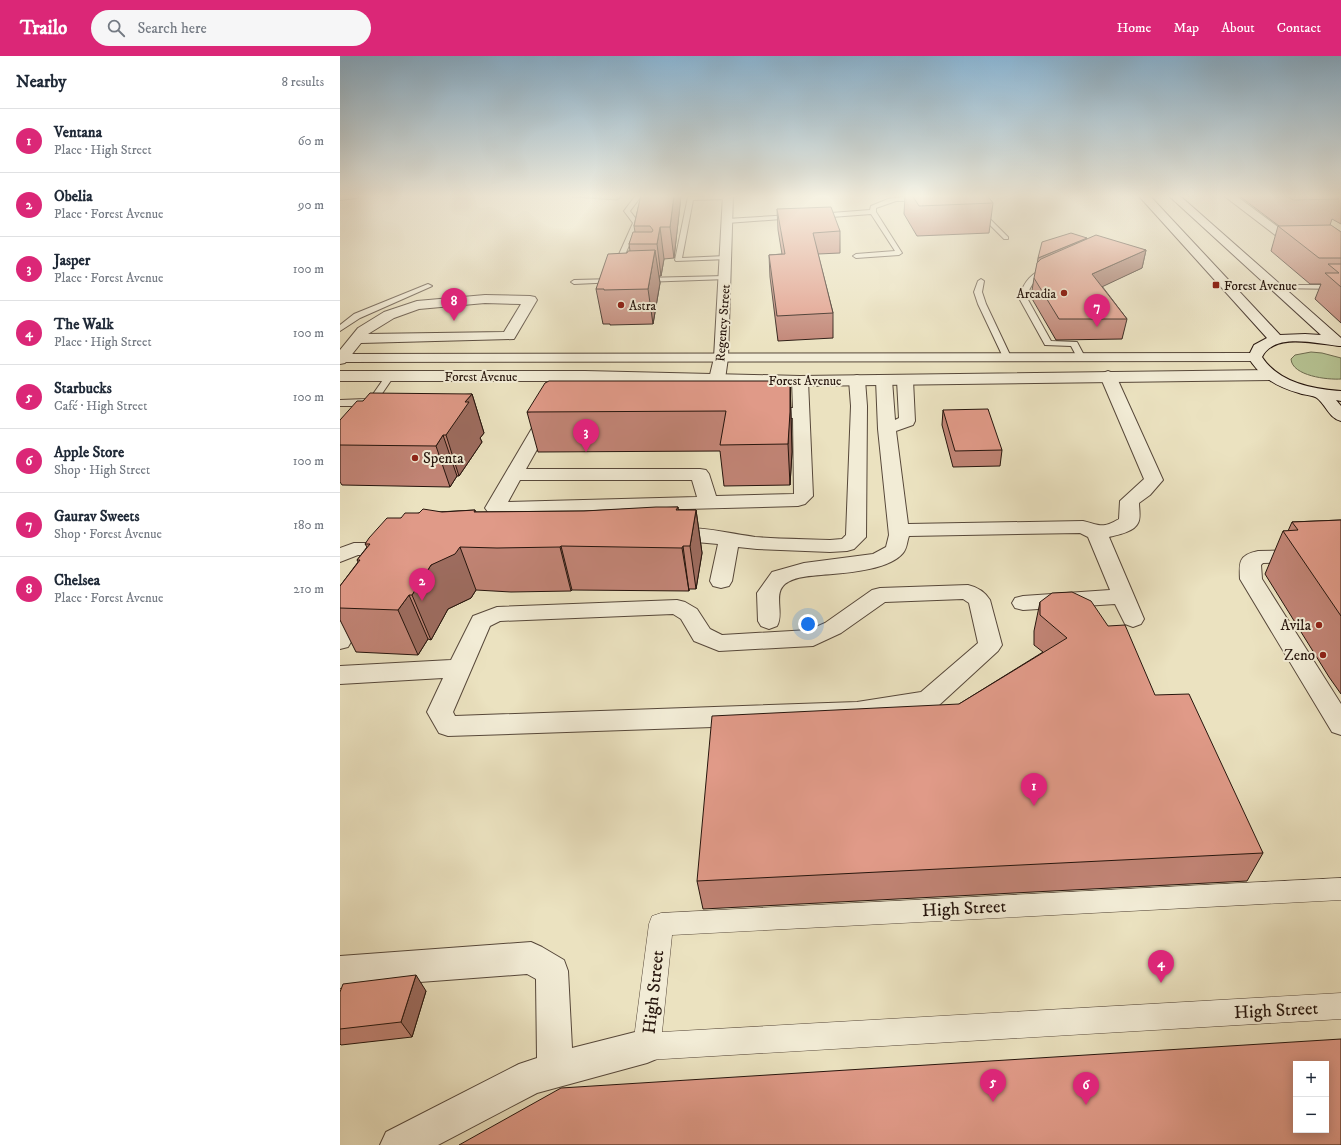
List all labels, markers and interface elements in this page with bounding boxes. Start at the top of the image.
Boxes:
search box [91,10,371,46]
text: Trailo [20,17,67,40]
icon: search [105,17,127,39]
text: Search here [137,19,207,38]
text: Home [1117,19,1151,37]
text: Map [1173,19,1199,37]
text: About [1221,19,1255,37]
text: Contact [1277,19,1321,37]
text: Nearby [16,71,66,93]
text: 8 results [282,74,324,90]
text: Ventana [54,123,102,142]
text: 1 [27,133,31,149]
text: 60 m [298,133,324,149]
text: Place · High Street [54,142,152,158]
text: Obelia [54,187,93,206]
text: 2 [26,197,32,213]
text: 90 m [298,197,324,213]
text: Place · Forest Avenue [54,206,163,222]
text: Jasper [54,251,90,270]
text: 3 [27,261,31,277]
text: 100 m [293,261,324,277]
text: Place · Forest Avenue [54,270,163,286]
place label: Forest Avenue [1224,278,1297,294]
marker: Forest Avenue [1211,280,1221,290]
street label: Regency Street [712,284,734,362]
place label: Arcadia [1016,286,1056,302]
pin: 8 [441,288,467,321]
marker: Arcadia [1059,288,1069,298]
pin: 7 [1084,294,1110,327]
place label: Astra [629,298,657,314]
marker: Astra [616,300,626,310]
text: The Walk [54,315,114,334]
text: 4 [25,325,33,341]
text: 100 m [293,325,324,341]
text: Place · High Street [54,334,152,350]
street label: Forest Avenue [445,369,517,385]
street label: Forest Avenue [769,373,841,389]
text: Starbucks [54,379,112,398]
text: 5 [26,389,32,405]
text: 100 m [293,389,324,405]
text: Café · High Street [54,398,147,414]
pin: 3 [573,419,599,452]
text: Apple Store [54,443,124,462]
place label: Spenta [423,449,464,468]
text: 6 [26,453,32,469]
text: 100 m [293,453,324,469]
marker: Spenta [410,453,420,463]
text: Shop · High Street [54,462,150,478]
text: Gaurav Sweets [54,507,139,526]
text: 7 [26,517,32,533]
text: 180 m [293,517,324,533]
text: Shop · Forest Avenue [54,526,162,542]
pin: 2 [409,568,435,601]
text: Chelsea [54,571,100,590]
text: 8 [26,581,32,597]
text: 210 m [293,581,324,597]
text: Place · Forest Avenue [54,590,163,606]
your location [798,614,818,634]
place label: Avila [1280,616,1312,635]
marker: Avila [1314,620,1324,630]
place label: Zeno [1284,646,1315,665]
marker: Zeno [1318,650,1328,660]
pin: 1 [1021,773,1047,806]
street label: High Street [921,896,1007,922]
street label: High Street [639,949,669,1035]
pin: 4 [1148,950,1174,983]
street label: High Street [1233,998,1319,1024]
map controls [1293,1061,1329,1133]
button: + [1293,1061,1329,1097]
pin: 5 [980,1069,1006,1102]
pin: 6 [1073,1072,1099,1105]
button: − [1293,1097,1329,1133]

